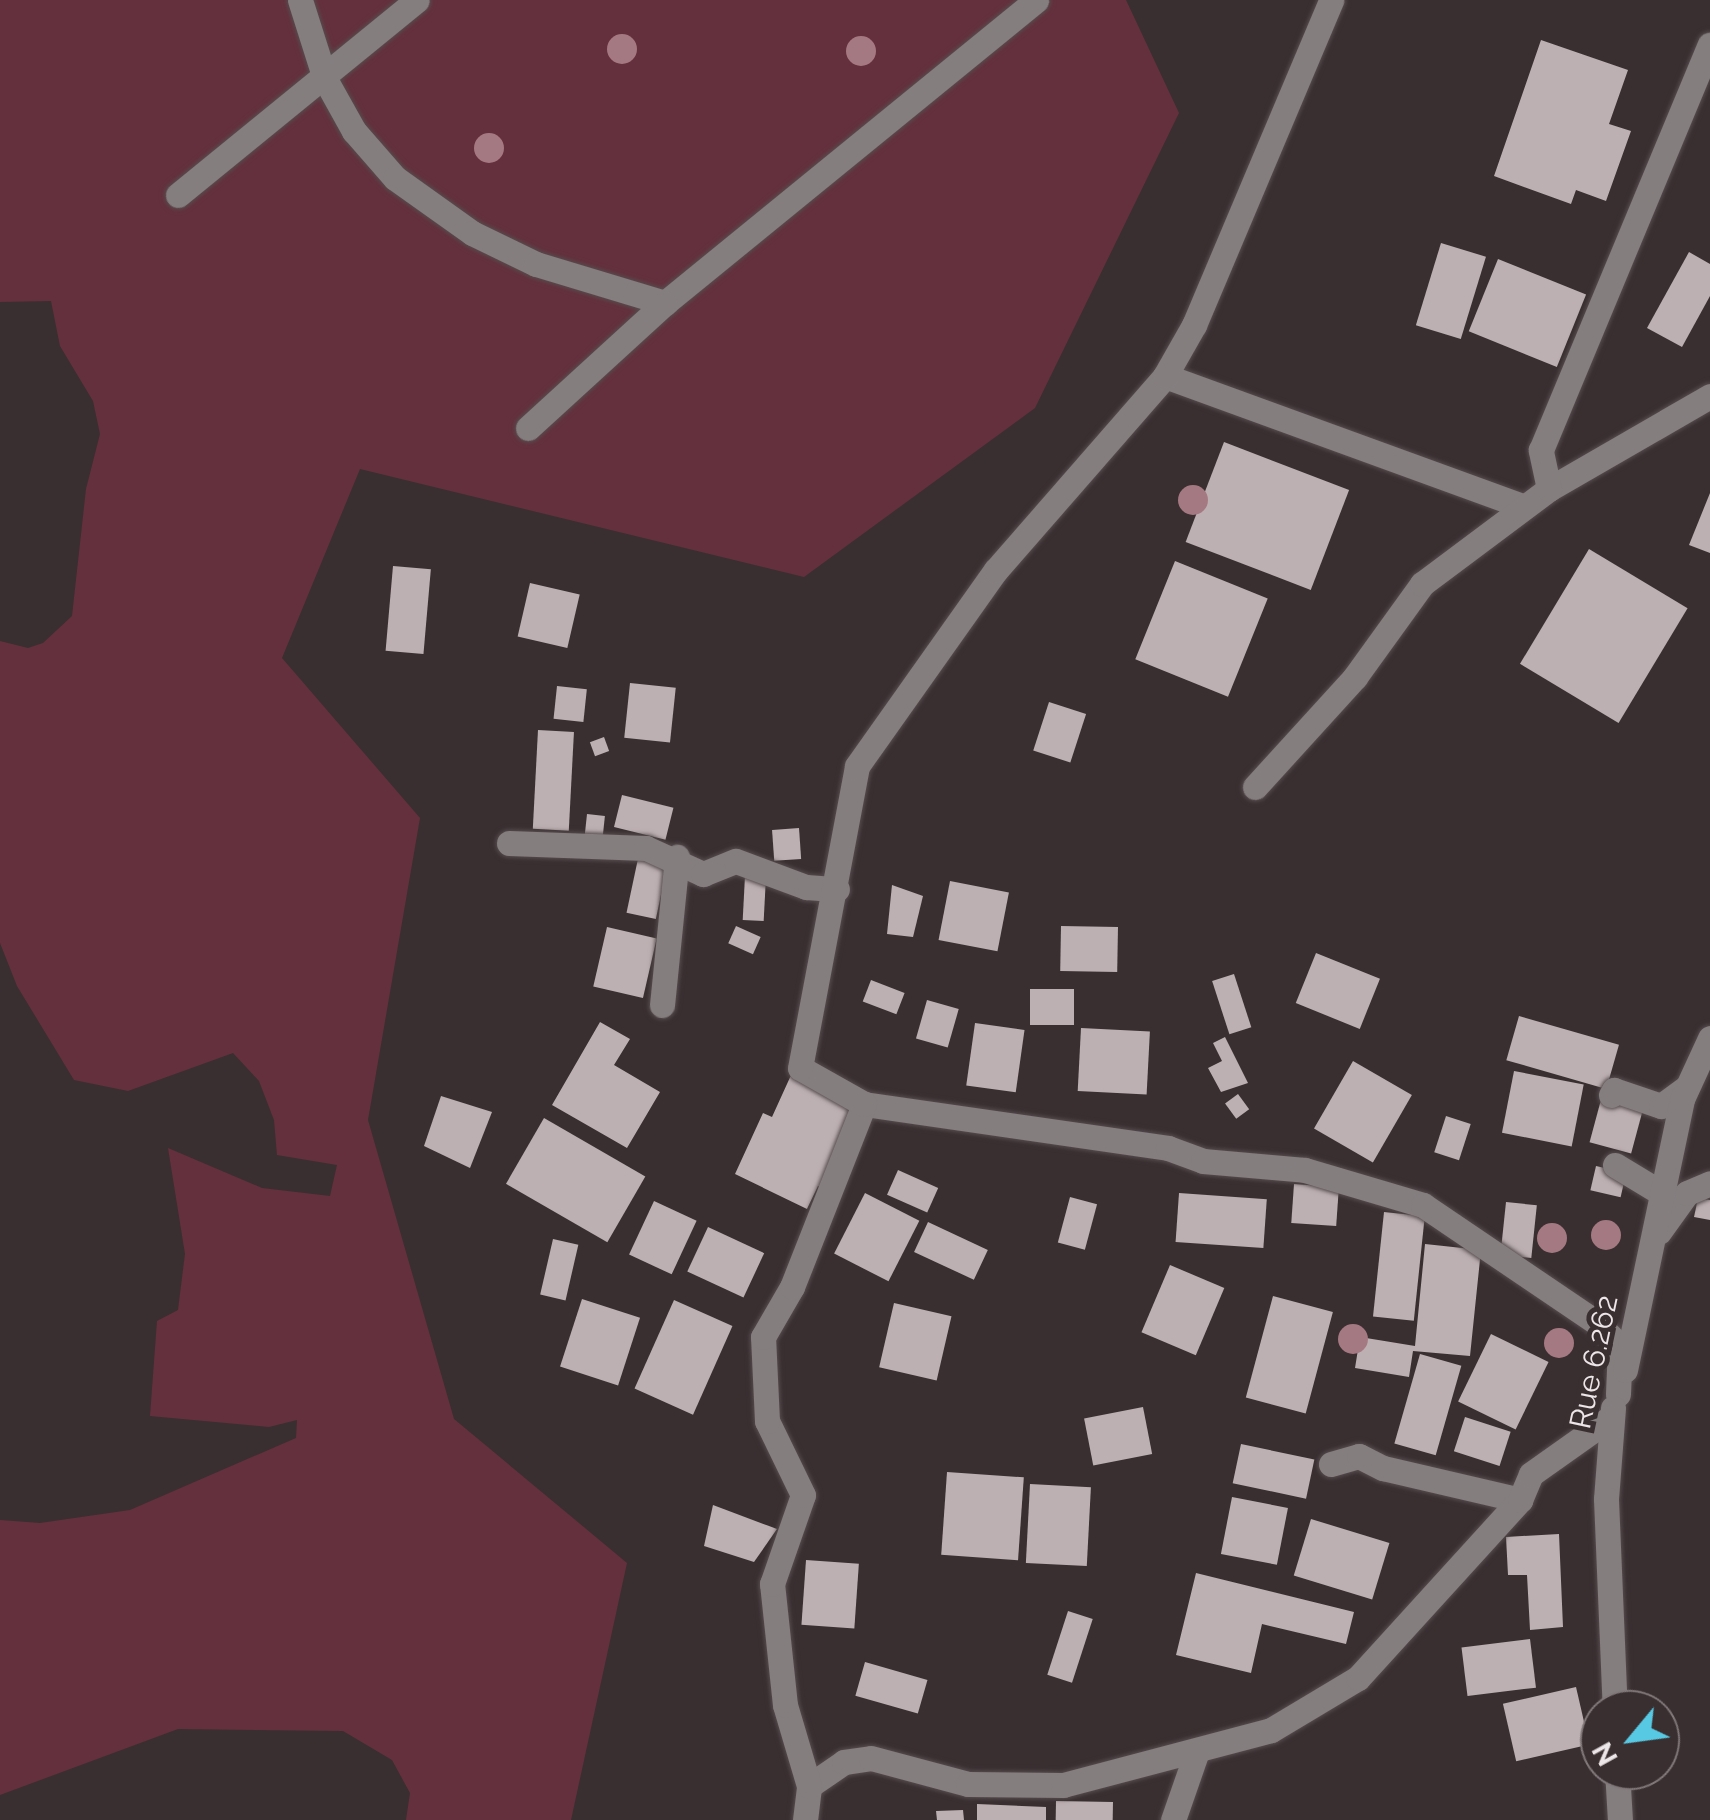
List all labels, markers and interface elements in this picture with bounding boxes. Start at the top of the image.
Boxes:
street label: Rue 6.262 [1562,1292,1626,1432]
north arrow [1580,1690,1680,1790]
text: N [1585,1736,1625,1771]

